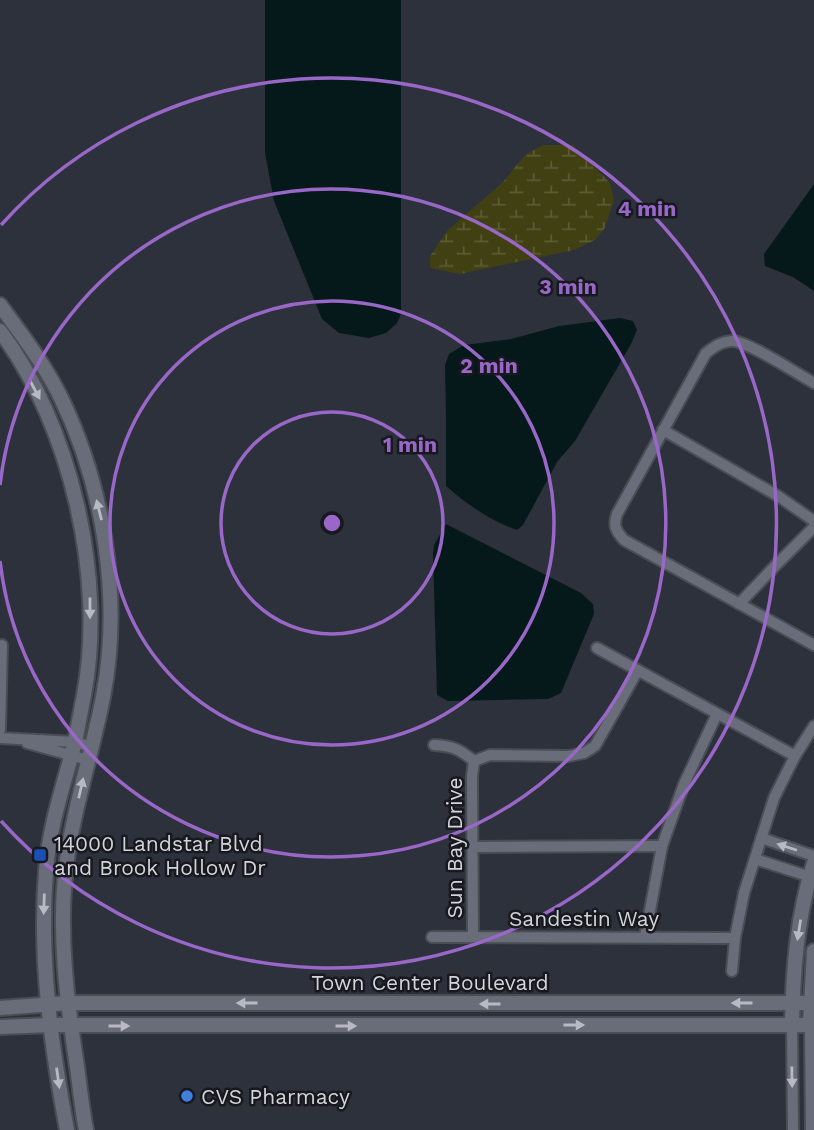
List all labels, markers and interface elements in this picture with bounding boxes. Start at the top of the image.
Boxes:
text: 4 min [618,196,676,221]
text: 3 min [539,274,597,299]
text: 2 min [460,353,518,378]
one-way arrow [29,380,41,399]
text: 1 min [383,432,437,457]
one-way arrow [93,499,104,521]
centre of rings [320,511,344,535]
one-way arrow [84,597,96,619]
one-way arrow [76,777,87,799]
street label: Sun Bay Drive [442,777,467,919]
place label: 14000 Landstar Blvd and Brook Hollow Dr [54,831,266,880]
one-way arrow [777,841,798,852]
marker: 14000 Landstar Blvd and Brook Hollow Dr [32,847,48,863]
one-way arrow [39,894,50,916]
street label: Sandestin Way [509,906,659,931]
one-way arrow [793,919,804,941]
street label: Town Center Boulevard [311,970,549,995]
one-way arrow [236,997,258,1009]
one-way arrow [731,997,753,1009]
one-way arrow [479,998,501,1010]
one-way arrow [563,1019,585,1031]
one-way arrow [108,1020,130,1032]
one-way arrow [336,1020,358,1031]
one-way arrow [53,1067,64,1089]
one-way arrow [787,1067,798,1089]
place label: CVS Pharmacy [201,1084,350,1109]
marker: CVS Pharmacy [179,1088,195,1104]

